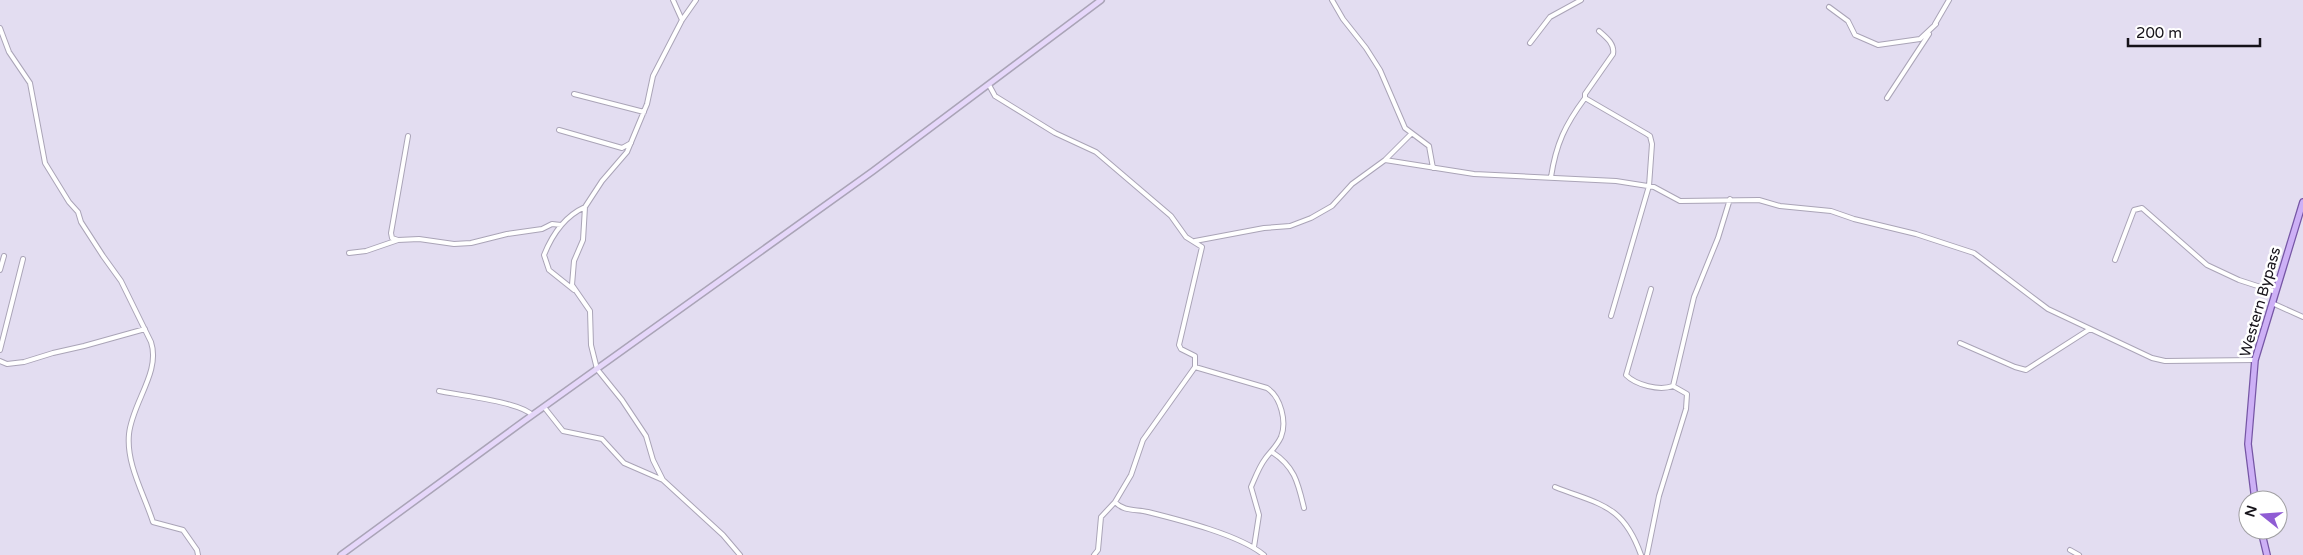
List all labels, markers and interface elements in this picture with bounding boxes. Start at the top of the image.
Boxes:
scale bar [2128,15,2260,47]
text: 200 m [2136,24,2182,42]
street label: Western Bypass [2236,245,2284,359]
north arrow [2238,490,2288,540]
text: N [2241,503,2261,519]

